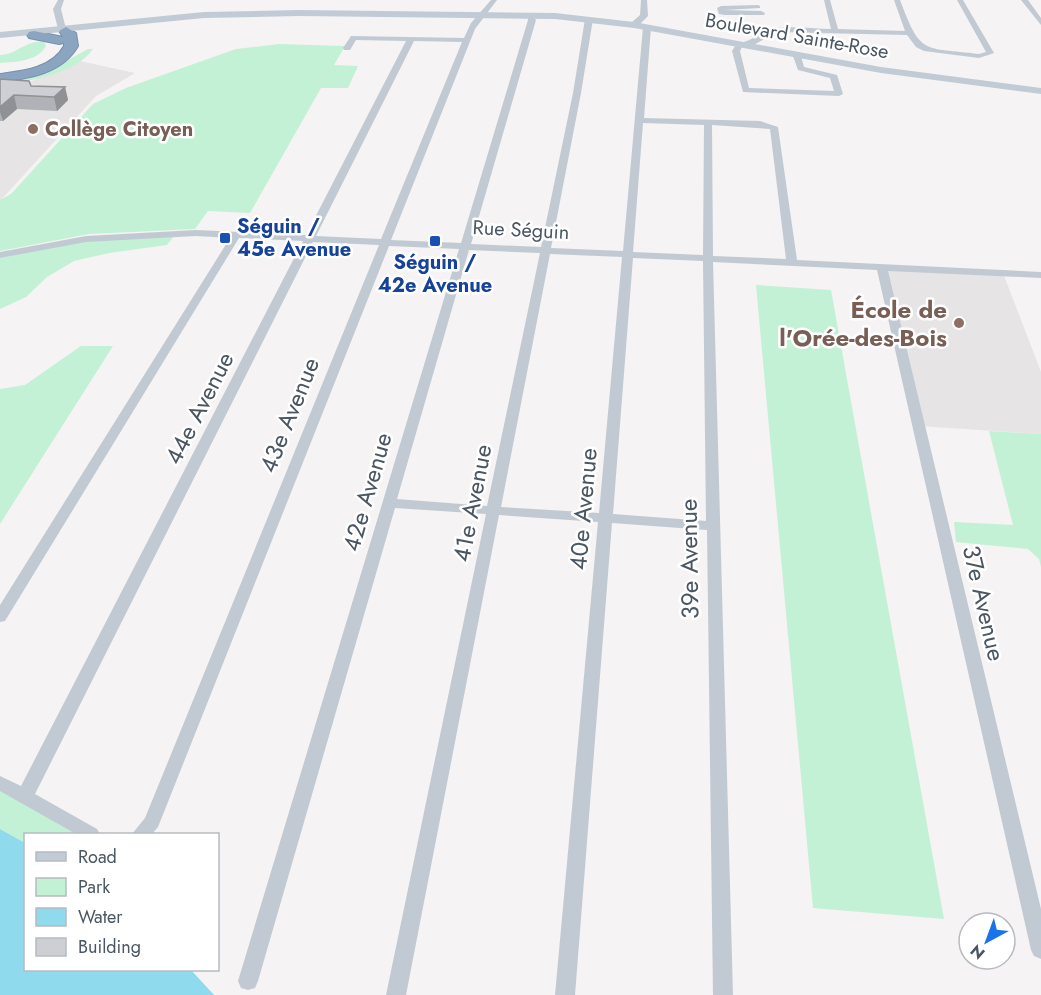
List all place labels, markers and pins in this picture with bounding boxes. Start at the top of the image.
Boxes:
place label: Collège Citoyen [45,115,193,144]
marker: Collège Citoyen [26,122,40,136]
place label: Séguin / 45e Avenue [237,212,351,264]
marker: Séguin / 45e Avenue [218,231,232,245]
marker: Séguin / 42e Avenue [428,234,442,248]
place label: Séguin / 42e Avenue [378,248,492,300]
place label: École de l'Orée-des-Bois [779,292,947,355]
marker: École de l'Orée-des-Bois [952,316,966,330]

